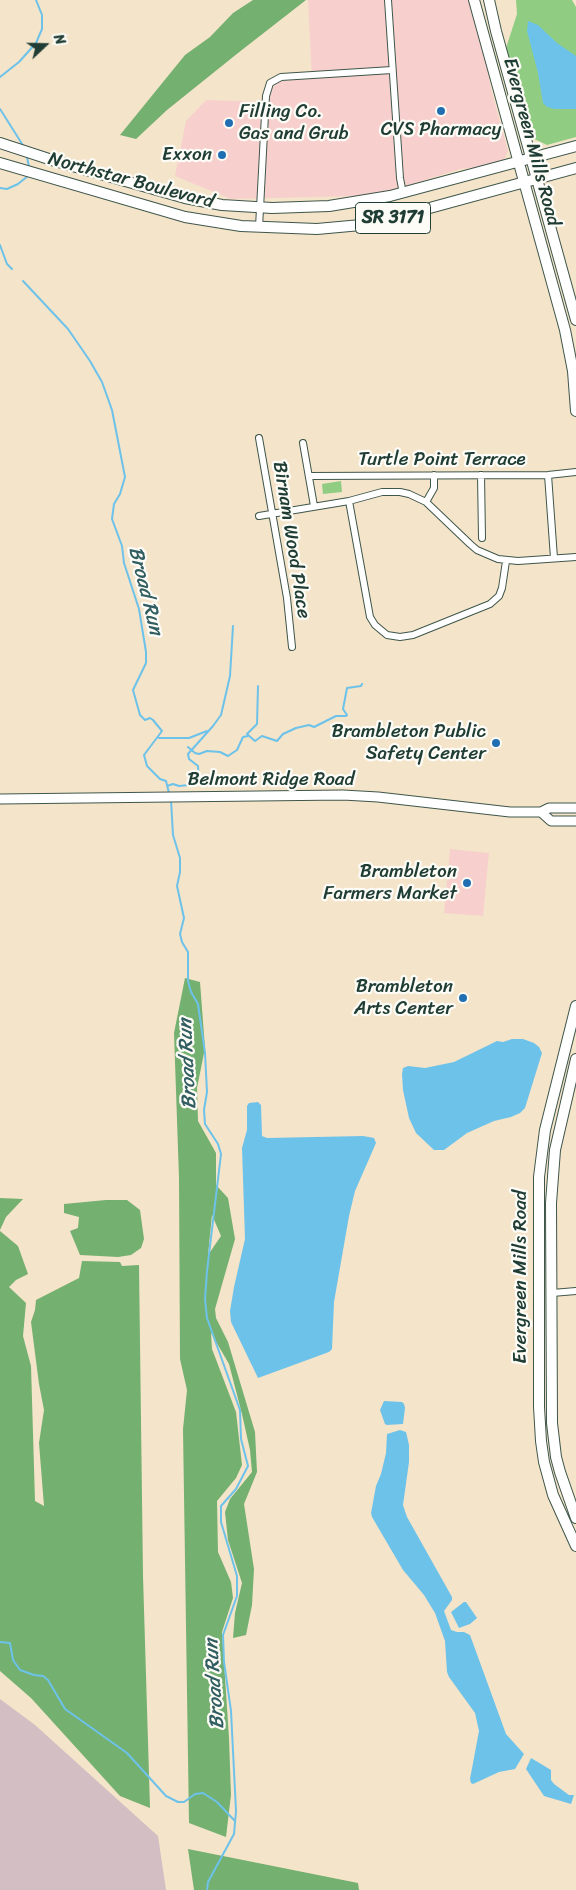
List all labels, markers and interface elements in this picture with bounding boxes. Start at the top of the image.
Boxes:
north arrow [20,20,70,70]
text: N [46,30,73,48]
street label: Evergreen Mills Road [498,55,564,229]
place label: Filling Co. Gas and Grub [239,101,349,145]
marker: CVS Pharmacy [435,105,447,117]
marker: Filling Co. Gas and Grub [223,117,235,129]
place label: CVS Pharmacy [381,119,501,141]
place label: Exxon [162,144,212,166]
street label: Northstar Boulevard [46,148,216,214]
marker: Exxon [216,149,228,161]
road number: SR 3171 [356,202,430,234]
street label: Turtle Point Terrace [358,449,526,471]
street label: Birnam Wood Place [267,460,315,620]
water label: Broad Run [122,544,168,638]
place label: Brambleton Public Safety Center [332,721,486,765]
marker: Brambleton Public Safety Center [490,737,502,749]
street label: Belmont Ridge Road [188,769,354,791]
place label: Brambleton Farmers Market [323,861,457,905]
marker: Brambleton Farmers Market [461,877,473,889]
place label: Brambleton Arts Center [354,976,453,1020]
marker: Brambleton Arts Center [457,992,469,1004]
water label: Broad Run [174,1018,202,1110]
street label: Evergreen Mills Road [510,1190,532,1364]
water label: Broad Run [200,1638,230,1730]

